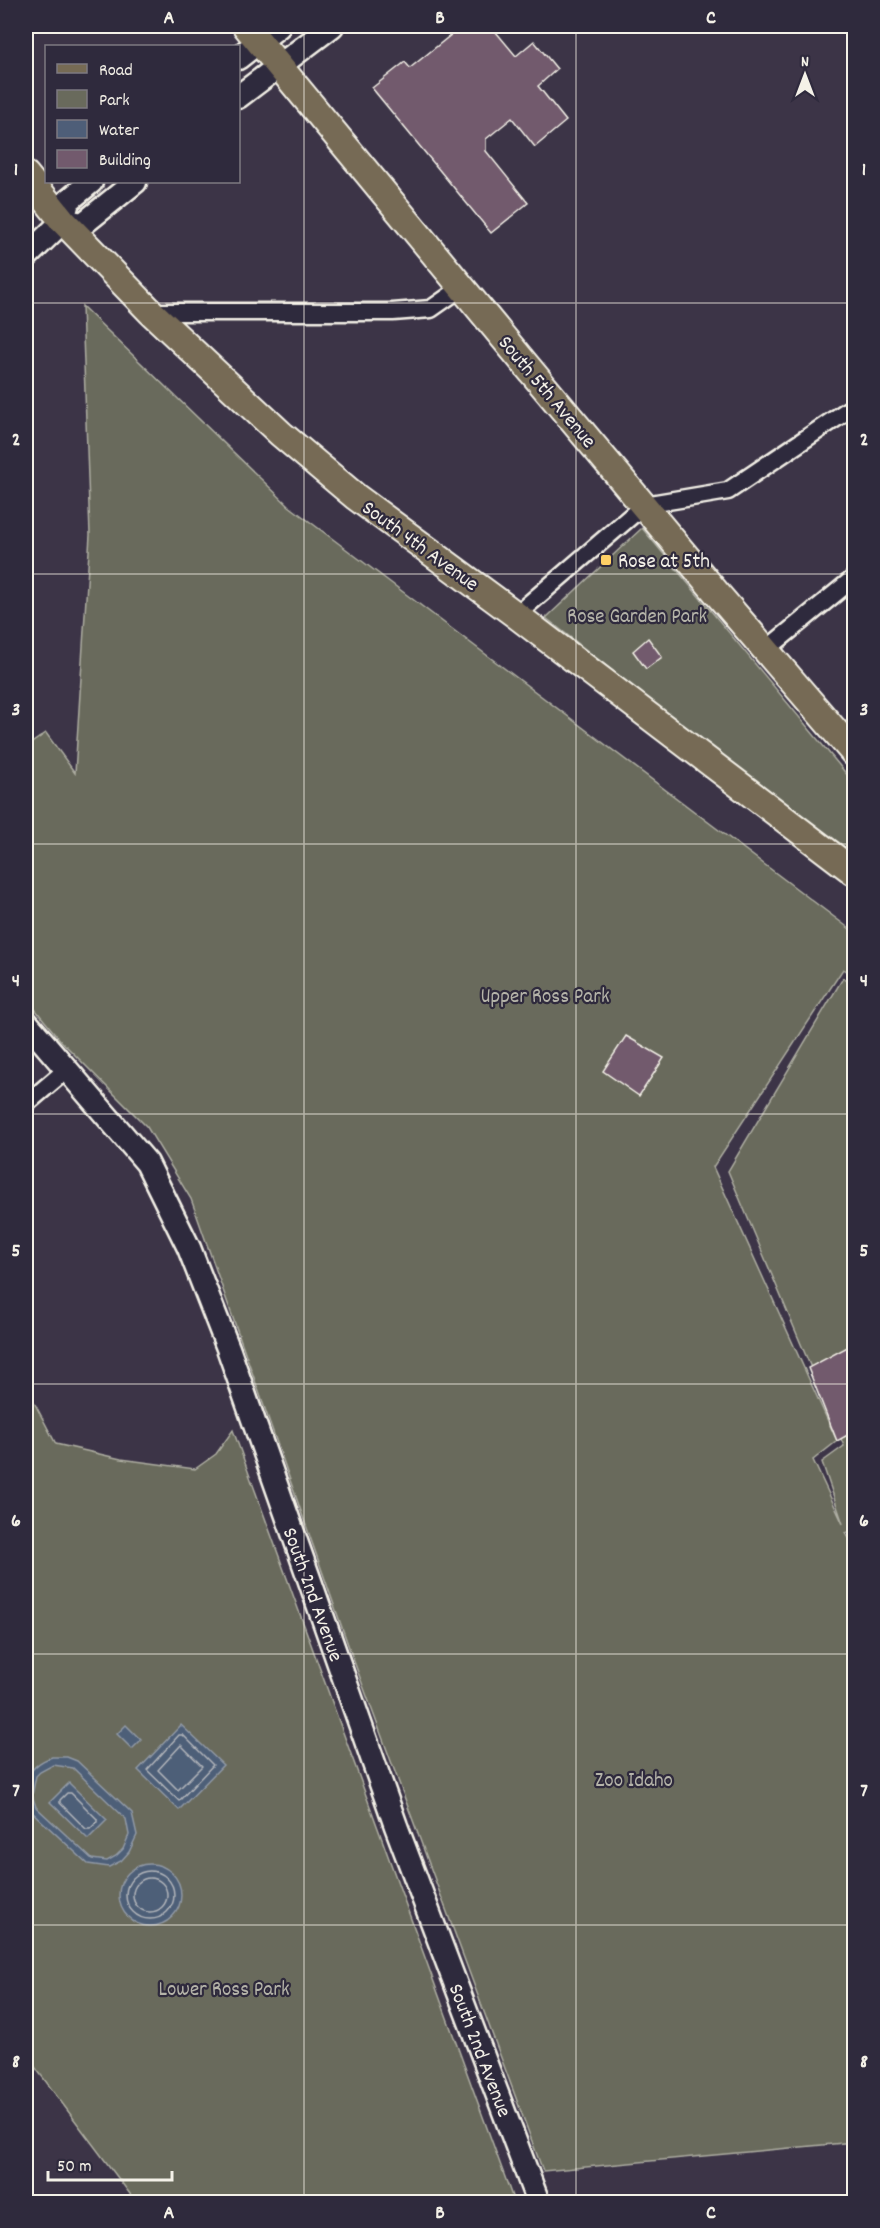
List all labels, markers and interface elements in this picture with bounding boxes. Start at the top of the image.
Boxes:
text: A [164,5,175,33]
text: B [435,5,445,33]
text: C [706,5,716,33]
legend [45,45,240,183]
north arrow [775,45,835,105]
text: N [801,51,809,74]
text: Road [99,59,133,84]
text: Park [99,89,130,114]
text: Water [99,119,139,144]
text: Building [99,149,151,174]
text: 1 [14,157,18,185]
text: 1 [862,157,866,185]
street label: South 5th Avenue [489,330,602,456]
text: 2 [12,427,20,455]
text: 2 [860,427,868,455]
street label: South 4th Avenue [355,495,484,600]
place label: Rose at 5th [618,548,710,578]
marker: Rose at 5th [599,553,613,567]
park label: Rose Garden Park [567,603,707,633]
text: 3 [12,697,20,725]
text: 3 [860,697,868,725]
text: 4 [12,968,20,996]
text: 4 [860,968,868,996]
park label: Upper Ross Park [480,983,610,1013]
text: 5 [11,1238,21,1266]
text: 5 [859,1238,869,1266]
text: 6 [11,1508,21,1536]
text: 6 [859,1508,869,1536]
street label: South 2nd Avenue [273,1524,349,1666]
park label: Zoo Idaho [595,1767,673,1797]
text: 7 [12,1778,20,1806]
text: 7 [860,1778,868,1806]
park label: Lower Ross Park [158,1976,290,2006]
street label: South 2nd Avenue [439,1980,517,2122]
text: 8 [12,2049,20,2077]
text: 8 [860,2049,868,2077]
scale bar [48,2144,172,2182]
text: 50 m [57,2155,92,2180]
text: A [164,2200,175,2228]
text: B [435,2200,445,2228]
text: C [706,2200,716,2228]

